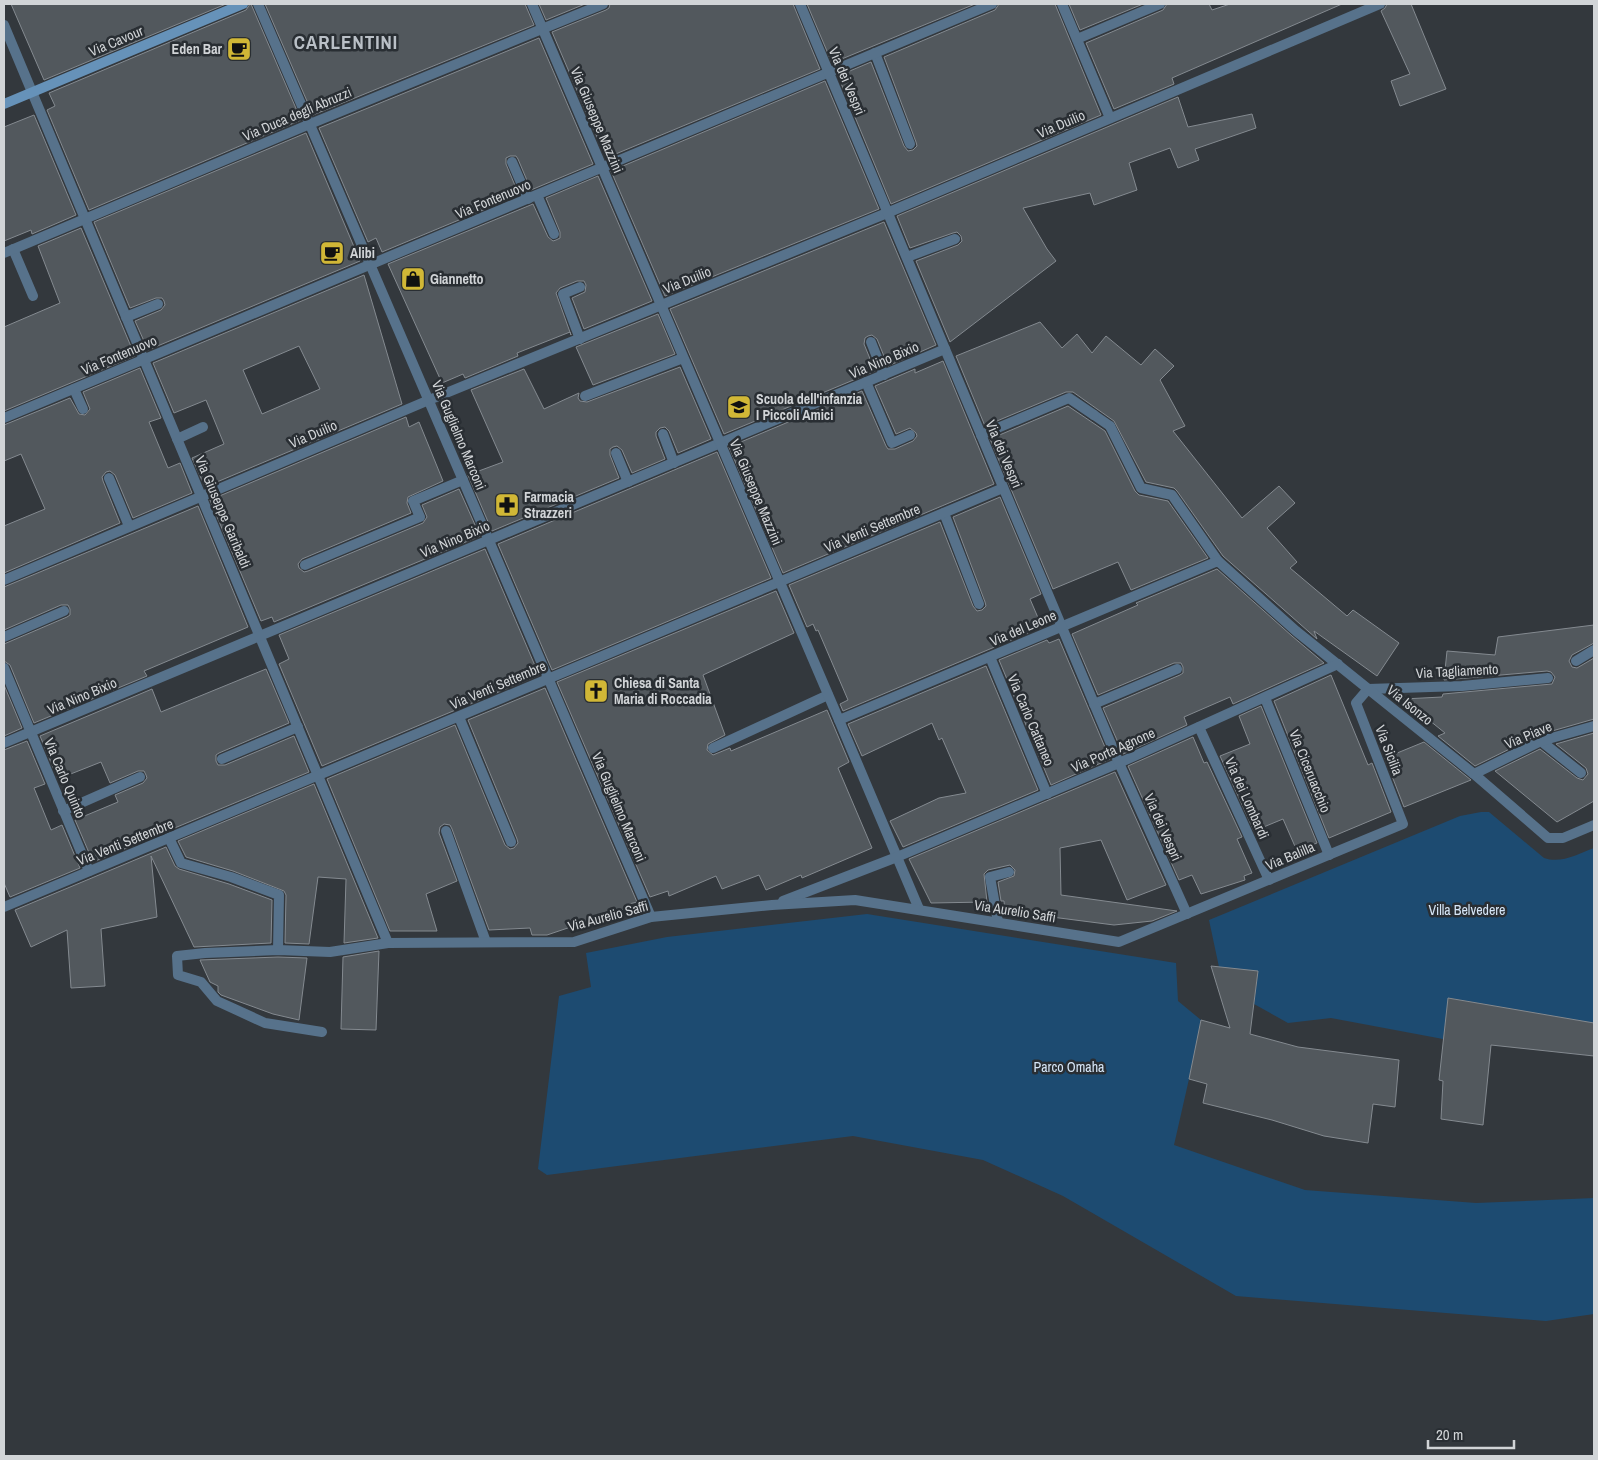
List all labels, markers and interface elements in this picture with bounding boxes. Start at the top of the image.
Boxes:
street label: Via Cavour [86,21,146,60]
district label: CARLENTINI [294,29,398,55]
cafe icon: Eden Bar [226,36,252,62]
place label: Eden Bar [172,40,223,58]
street label: Via dei Vespri [825,44,869,118]
street label: Via Giuseppe Mazzini [567,64,627,176]
street label: Via Duca degli Abruzzi [240,83,354,145]
street label: Via Duilio [1034,106,1088,142]
street label: Via Fontenuovo [453,175,533,223]
cafe icon: Alibi [319,240,345,266]
place label: Alibi [350,244,375,262]
street label: Via Duilio [660,262,714,298]
shop icon: Giannetto [400,266,426,292]
place label: Giannetto [430,270,484,288]
street label: Via Fontenuovo [79,331,159,379]
street label: Via Nino Bixio [846,337,922,383]
street label: Via Guglielmo Marconi [428,378,490,492]
place label: Scuola dell'infanzia I Piccoli Amici [756,390,863,424]
school or university icon: Scuola dell'infanzia I Piccoli Amici [726,394,752,420]
street label: Via Duilio [286,416,340,452]
street label: Via dei Vespri [982,417,1026,491]
street label: Via Giuseppe Mazzini [726,436,786,548]
street label: Via Giuseppe Garibaldi [191,453,255,571]
place label: Farmacia Strazzeri [524,488,574,522]
pharmacy icon: Farmacia Strazzeri [494,492,520,518]
street label: Via Venti Settembre [821,500,923,556]
street label: Via Nino Bixio [417,516,493,562]
street label: Via del Leone [987,606,1059,650]
street label: Via Venti Settembre [447,657,549,713]
street label: Via Tagliamento [1415,660,1499,682]
street label: Via Carlo Cattaneo [1004,672,1058,768]
street label: Via Nino Bixio [44,673,120,719]
place label: Chiesa di Santa Maria di Roccadia [614,674,712,708]
church icon: Chiesa di Santa Maria di Roccadia [583,678,609,704]
street label: Via Isonzo [1383,681,1437,729]
street label: Via Piave [1502,717,1554,753]
street label: Via Sicilia [1371,722,1407,778]
street label: Via Porta Agnone [1068,724,1158,776]
street label: Via Ciceruacchio [1285,727,1335,815]
street label: Via Carlo Quinto [40,735,90,821]
street label: Via Guglielmo Marconi [588,750,650,864]
street label: Via dei Lombardi [1221,754,1273,842]
street label: Via dei Vespri [1140,790,1186,864]
street label: Via Venti Settembre [74,814,176,870]
street label: Via Balilla [1263,837,1318,874]
street label: Via Aurelio Saffi [973,896,1057,926]
street label: Via Aurelio Saffi [566,897,650,935]
park label: Villa Belvedere [1428,901,1506,919]
park label: Parco Omaha [1034,1058,1105,1076]
scale bar [1428,1418,1514,1450]
text: 20 m [1436,1424,1463,1445]

